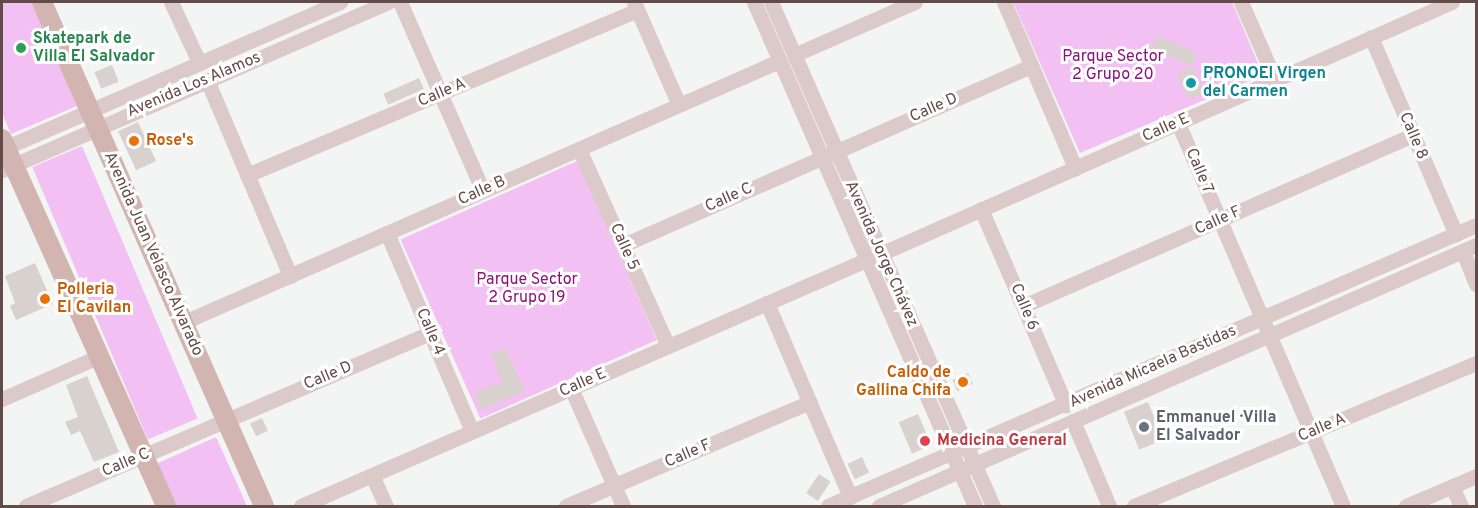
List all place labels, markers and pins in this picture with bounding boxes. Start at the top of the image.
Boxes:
place label: Skatepark de Villa El Salvador [33,29,155,67]
marker: Skatepark de Villa El Salvador [14,41,28,55]
place label: PRONOEI Virgen del Carmen [1203,64,1327,102]
marker: PRONOEI Virgen del Carmen [1184,76,1198,90]
place label: Rose's [146,131,194,151]
marker: Rose's [127,134,141,148]
place label: Polleria El Cavilan [57,280,131,318]
marker: Polleria El Cavilan [38,292,52,306]
place label: Caldo de Gallina Chifa [856,363,951,401]
marker: Caldo de Gallina Chifa [956,375,970,389]
place label: Emmanuel · Villa El Salvador [1156,408,1277,446]
marker: Emmanuel · Villa El Salvador [1137,420,1151,434]
place label: Medicina General [937,431,1067,451]
marker: Medicina General [918,434,932,448]

